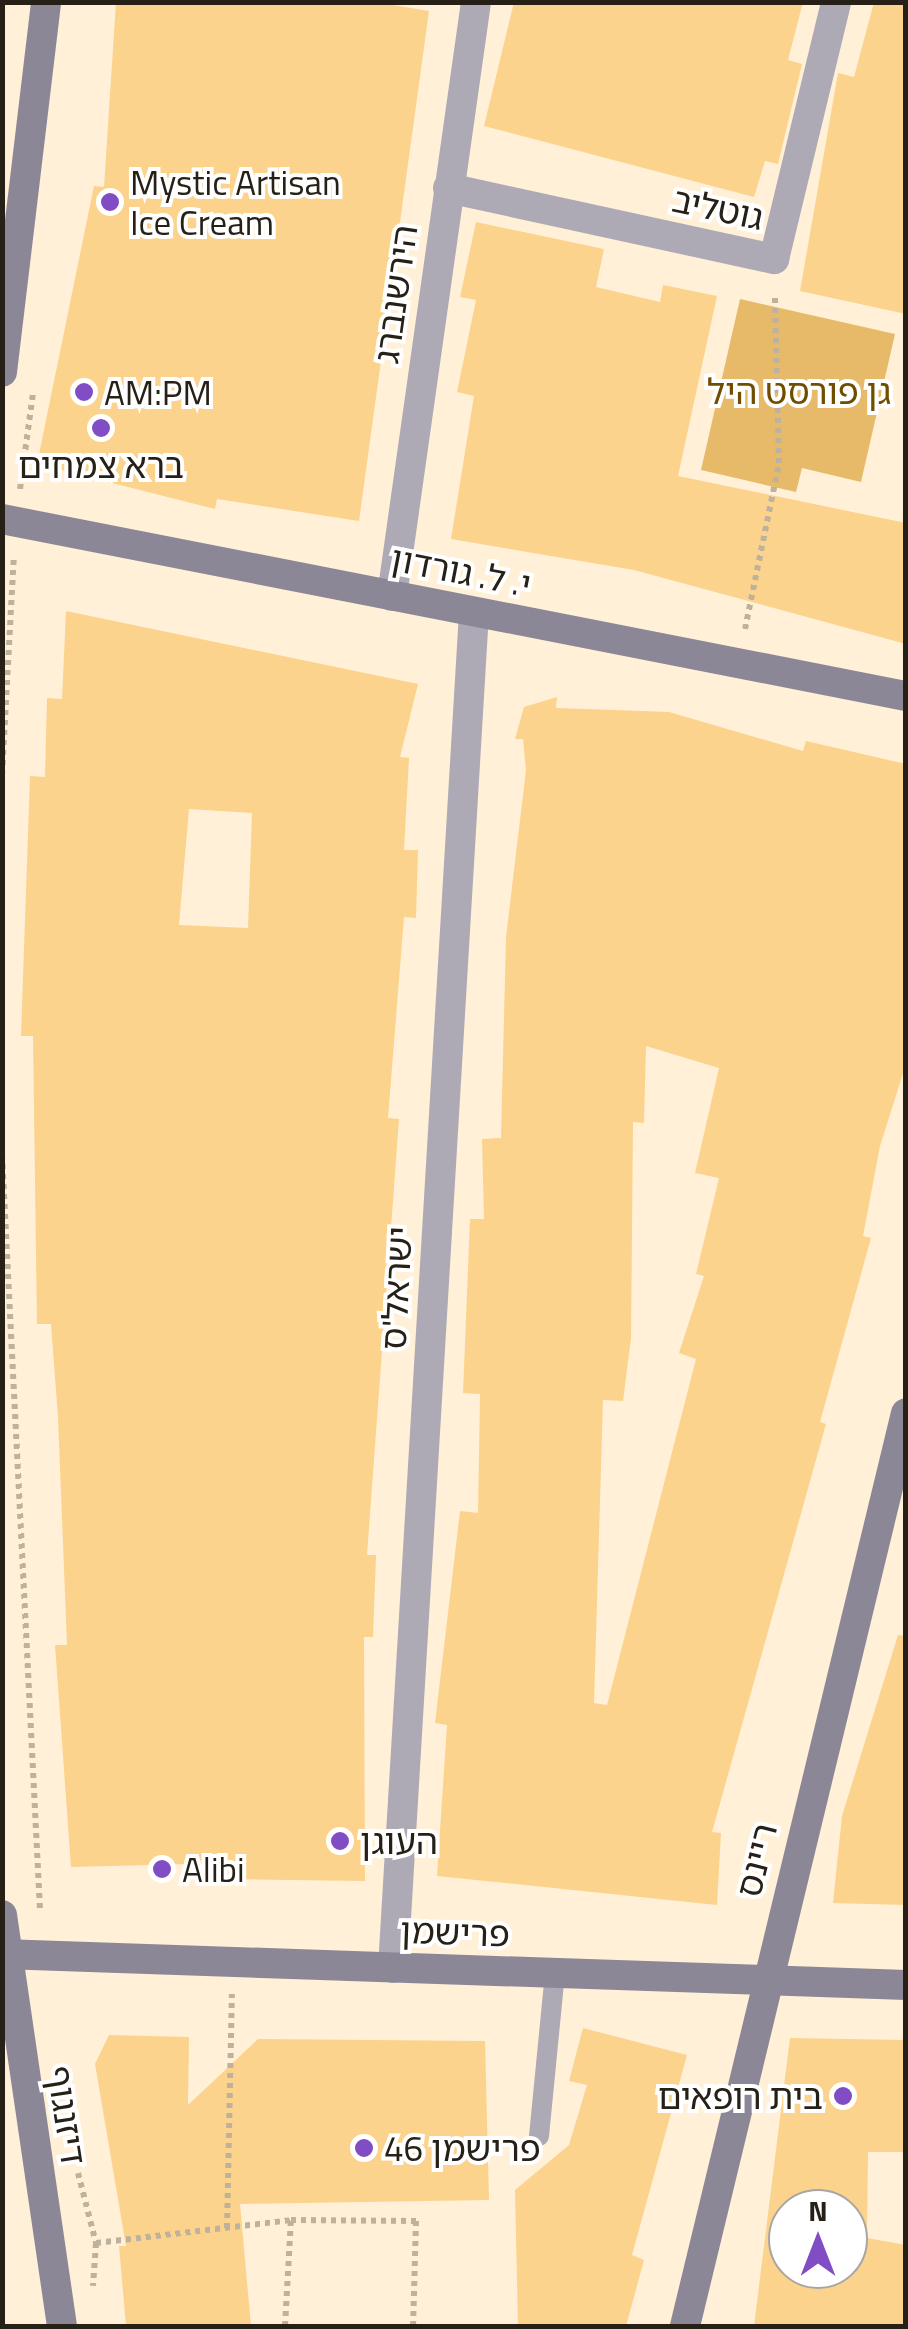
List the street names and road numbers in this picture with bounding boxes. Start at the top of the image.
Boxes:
street label: גוטליב [669,178,767,238]
street label: הירשנברג [365,222,425,366]
street label: י. ל. גורדון [387,537,535,605]
street label: ישראל'ס [372,1225,420,1351]
street label: ריינס [727,1819,785,1901]
street label: פרישמן [399,1909,511,1955]
street label: דיזנגוף [38,2063,96,2167]

